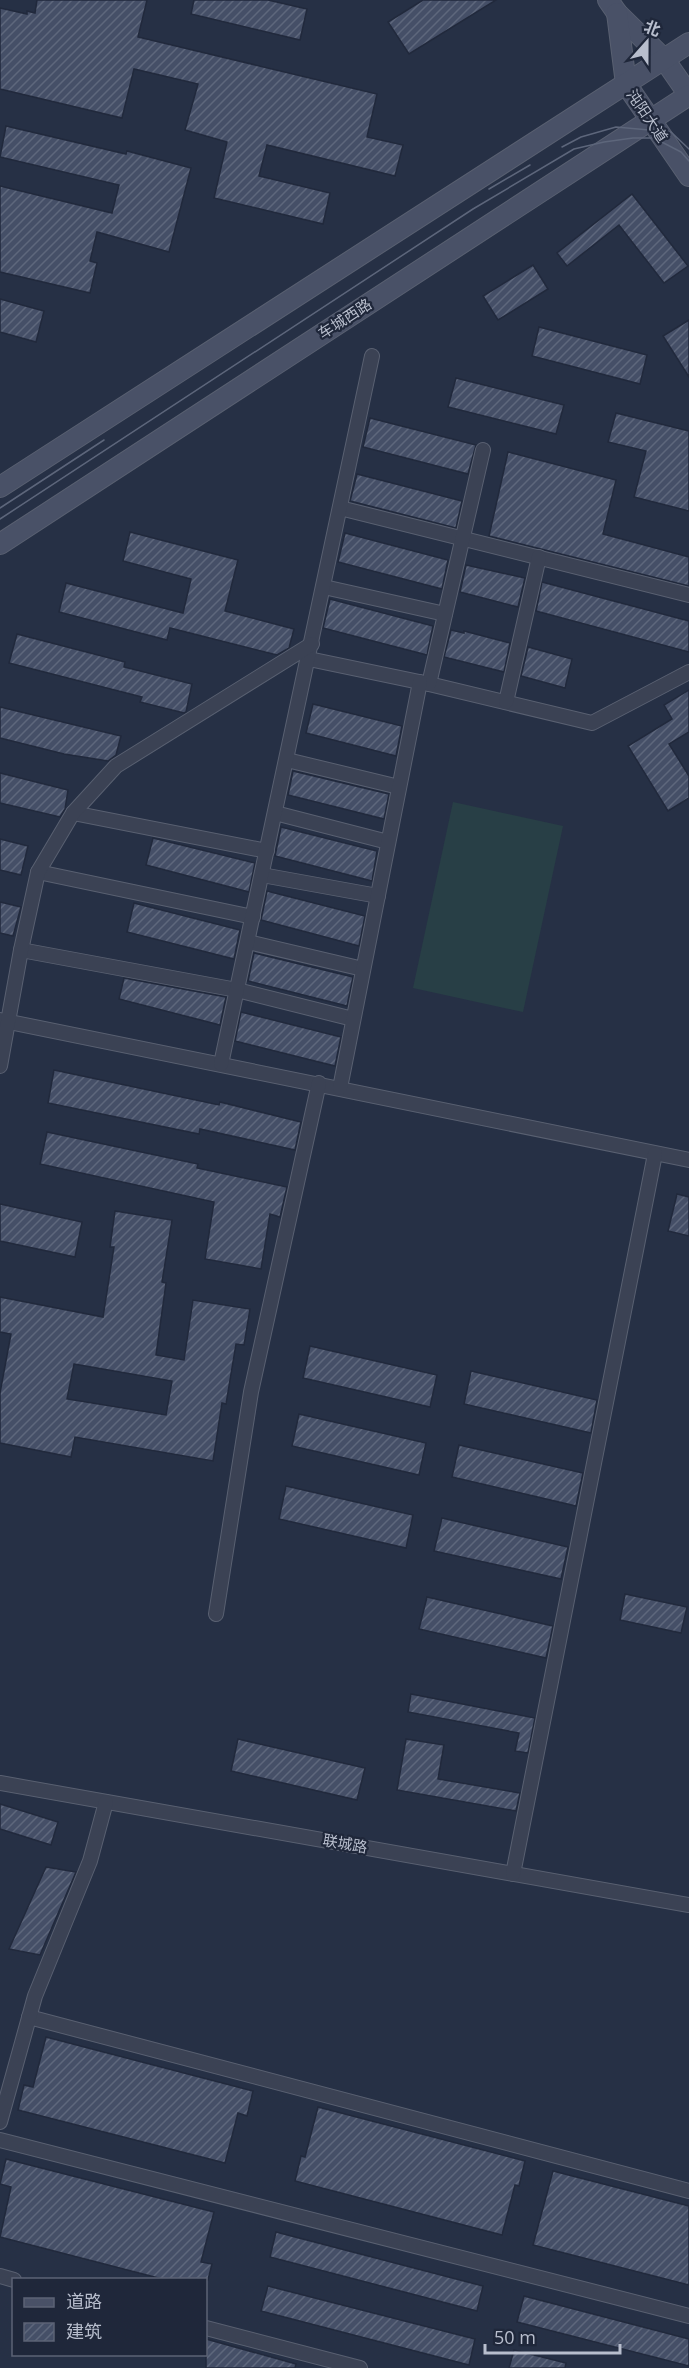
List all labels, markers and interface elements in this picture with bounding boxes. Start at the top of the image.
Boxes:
north arrow [617,12,677,72]
text: 北 [641,15,664,41]
street label: 沌阳大道 [623,85,673,146]
street label: 车城西路 [314,293,375,343]
street label: 联城路 [321,1829,369,1857]
legend [12,2278,207,2356]
text: 道路 [66,2289,102,2313]
scale bar [485,2317,620,2355]
text: 建筑 [66,2319,102,2343]
text: 50 m [494,2325,536,2349]

